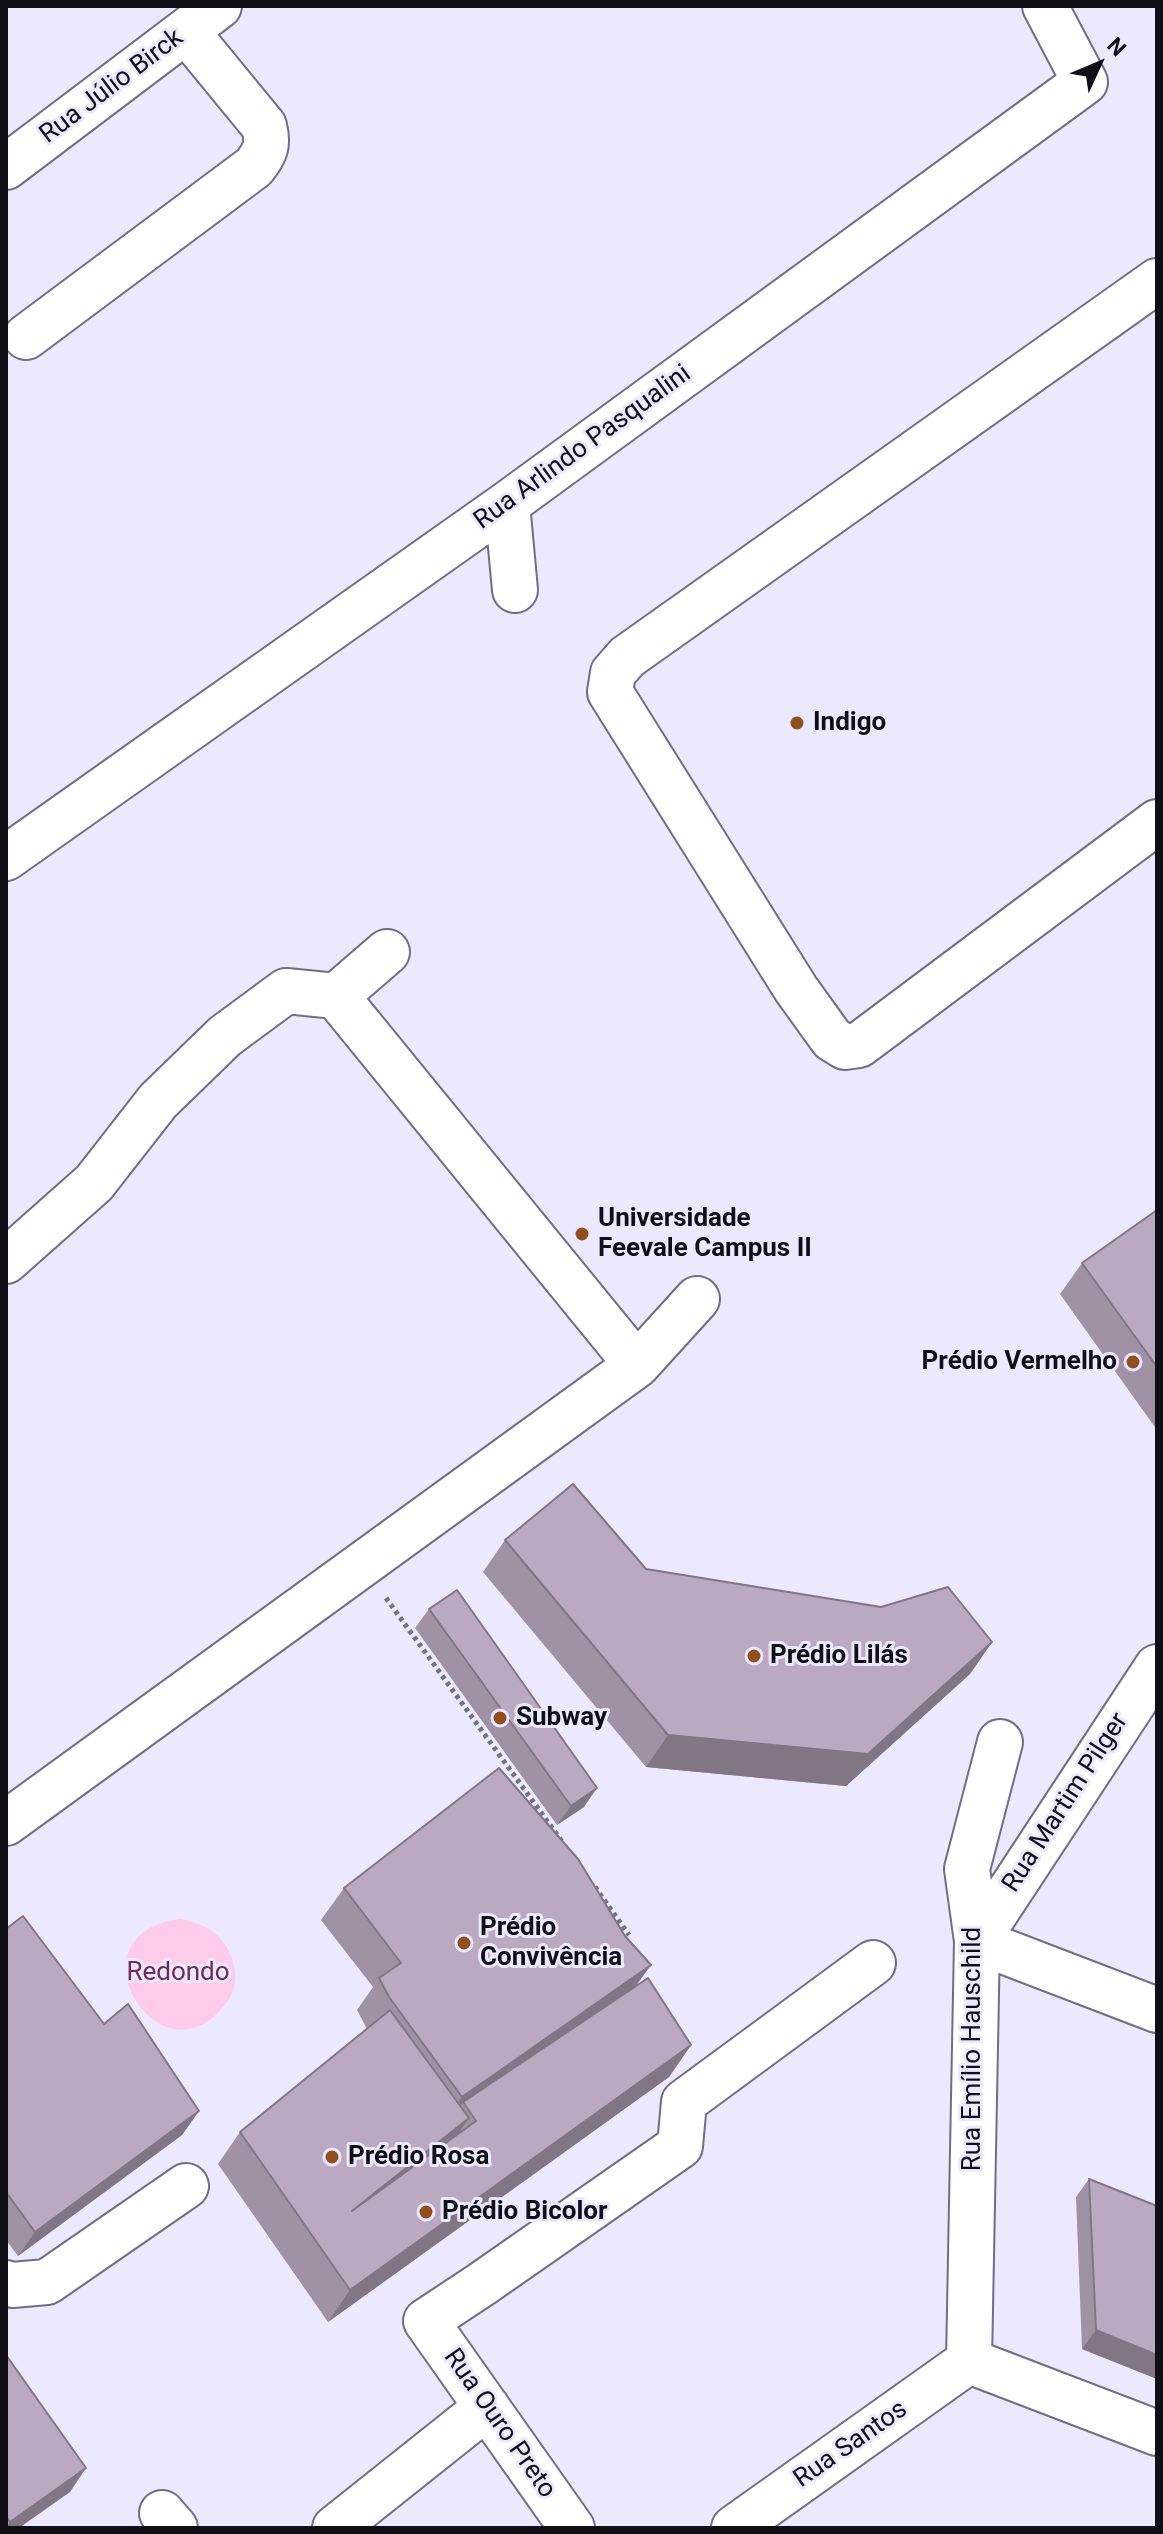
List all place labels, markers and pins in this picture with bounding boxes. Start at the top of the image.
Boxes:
place label: Indigo [813,707,886,739]
marker: Indigo [788,714,806,732]
place label: Universidade Feevale Campus II [598,1203,812,1264]
marker: Universidade Feevale Campus II [573,1225,591,1243]
place label: Prédio Vermelho [922,1346,1117,1378]
marker: Prédio Vermelho [1124,1353,1142,1371]
place label: Prédio Lilás [770,1640,908,1672]
marker: Prédio Lilás [745,1647,763,1665]
place label: Subway [516,1702,607,1734]
marker: Subway [491,1709,509,1727]
place label: Prédio Convivência [480,1912,622,1974]
marker: Prédio Convivência [455,1934,473,1952]
place label: Prédio Rosa [348,2141,489,2173]
marker: Prédio Rosa [323,2148,341,2166]
place label: Prédio Bicolor [442,2196,608,2228]
marker: Prédio Bicolor [417,2203,435,2221]

